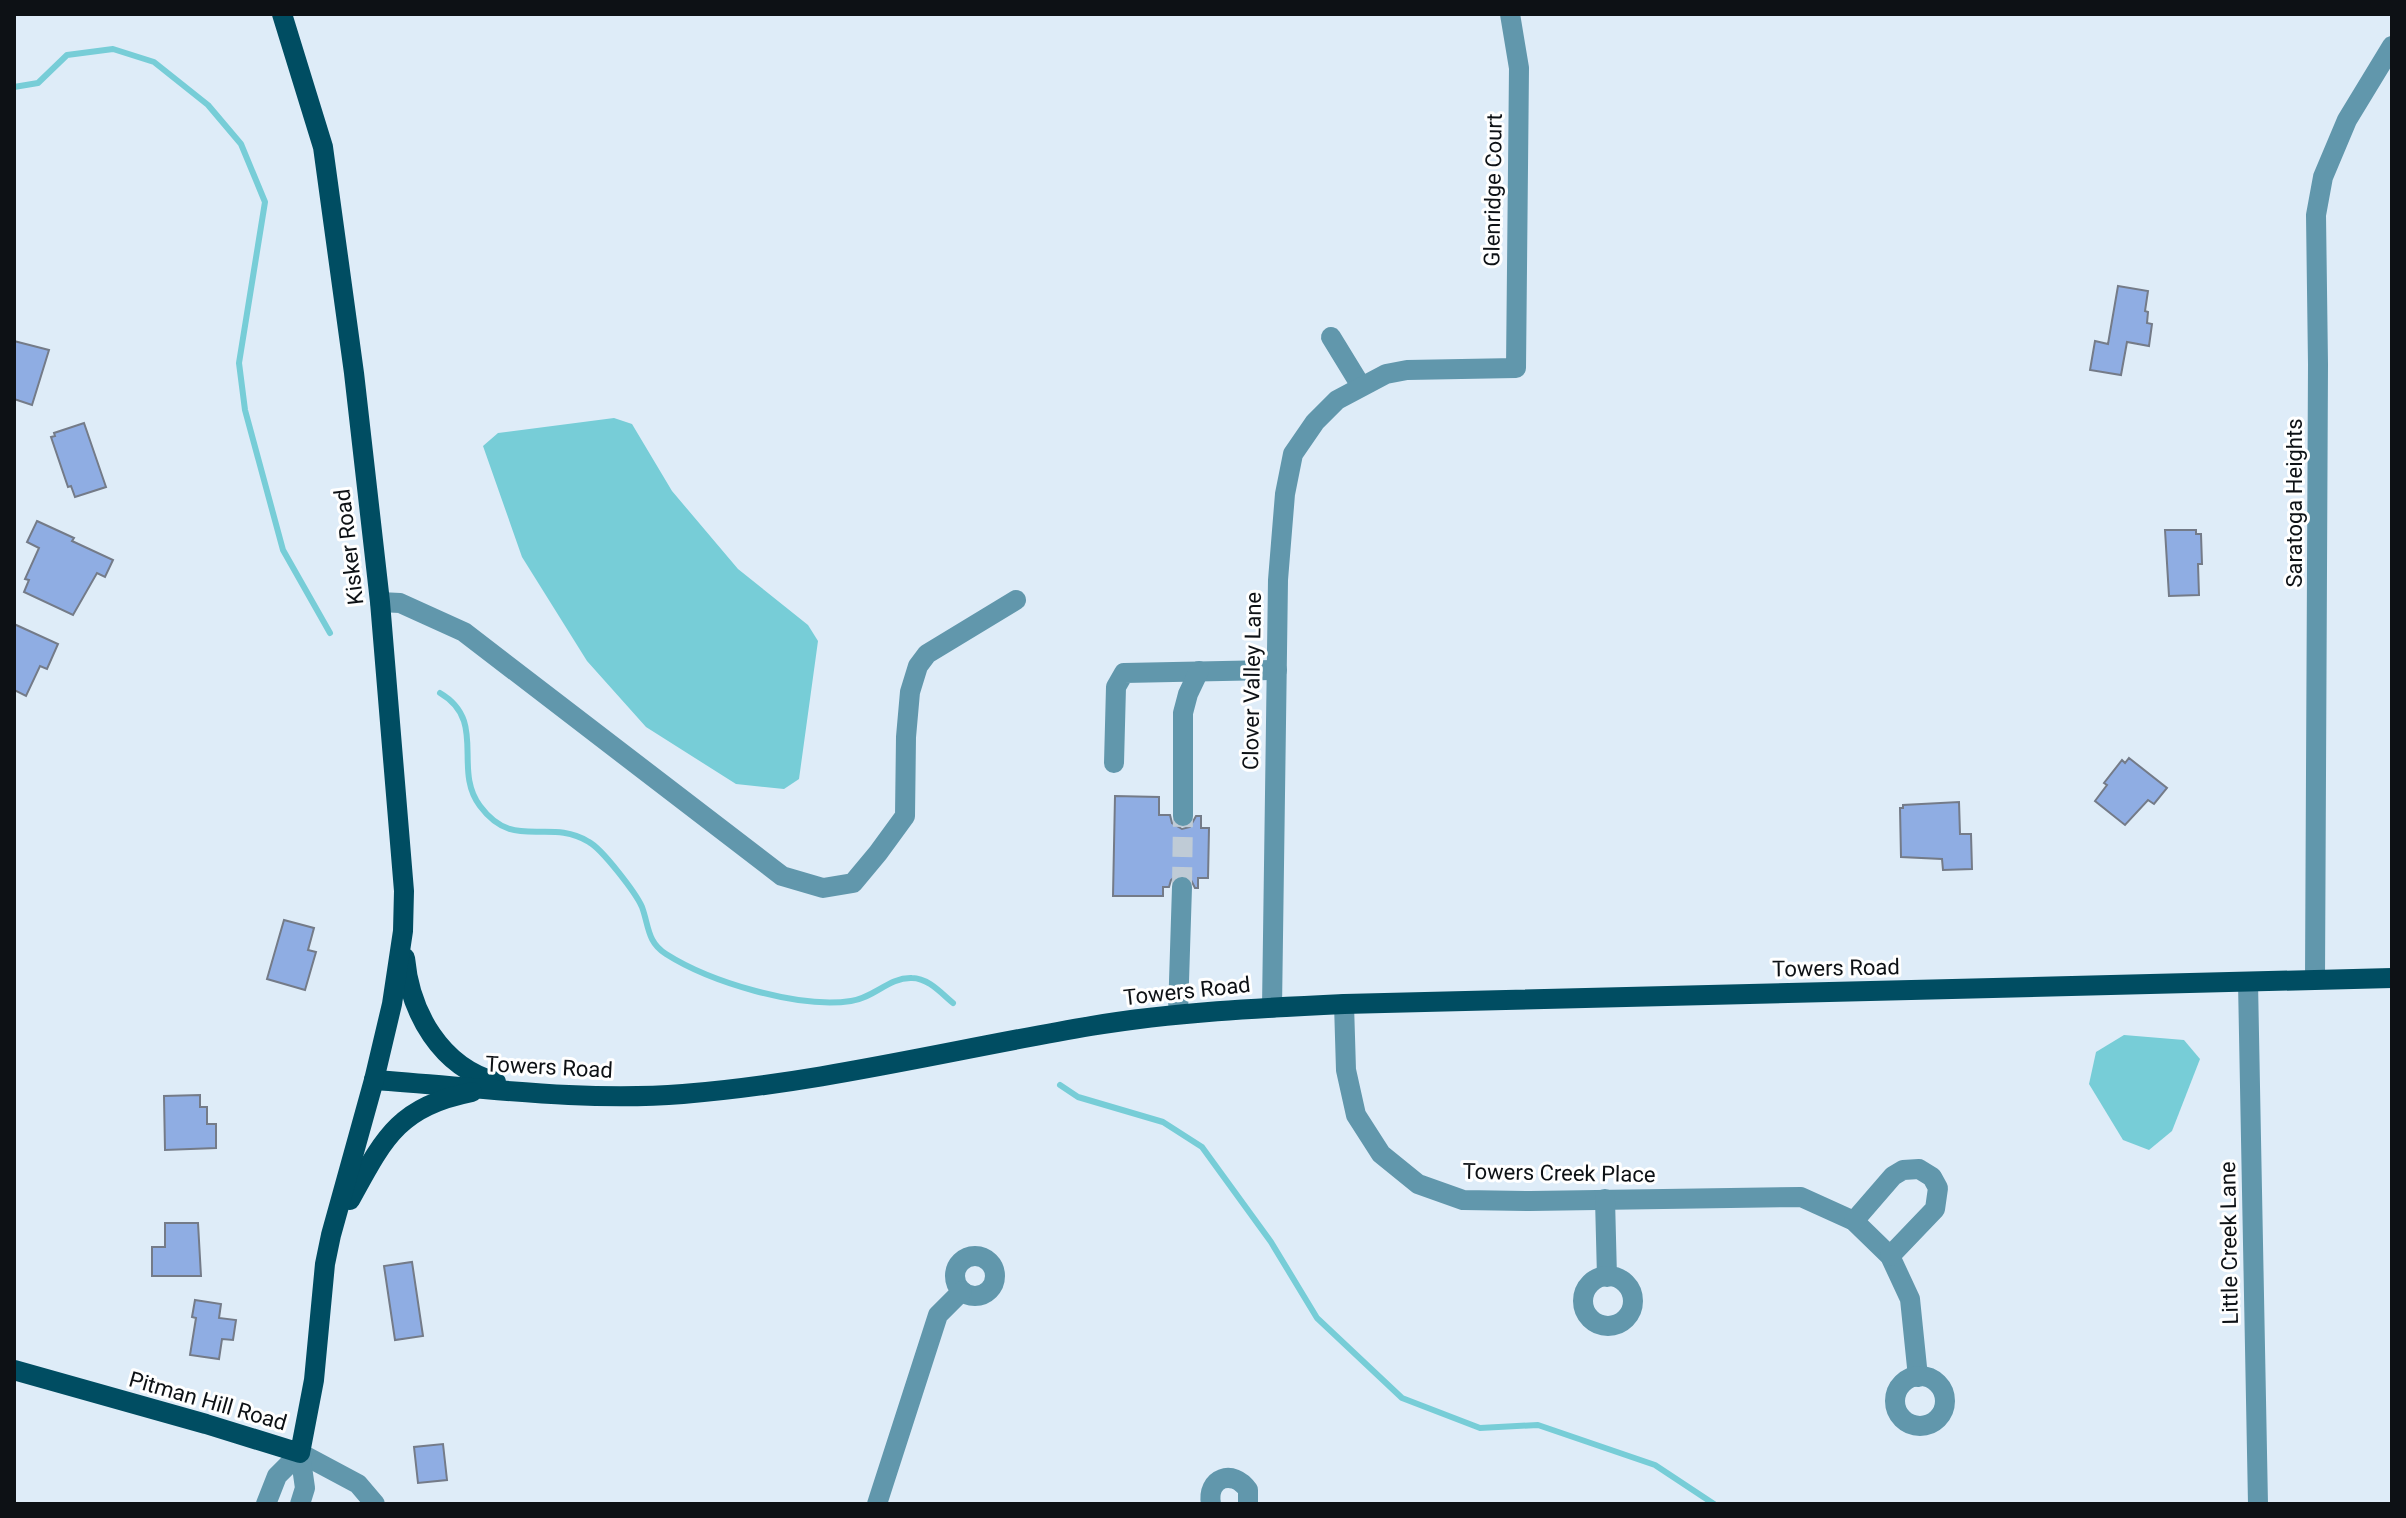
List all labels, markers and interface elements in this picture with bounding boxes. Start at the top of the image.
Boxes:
street label: Glenridge Court [1479,113,1507,267]
street label: Saratoga Heights [2282,418,2307,588]
street label: Kisker Road [329,488,369,606]
street label: Clover Valley Lane [1238,592,1266,770]
street label: Towers Road [1772,954,1900,982]
street label: Towers Road [1122,972,1252,1010]
street label: Towers Road [485,1051,613,1083]
street label: Towers Creek Place [1462,1159,1656,1187]
street label: Little Creek Lane [2215,1161,2243,1325]
street label: Pitman Hill Road [126,1367,290,1435]

